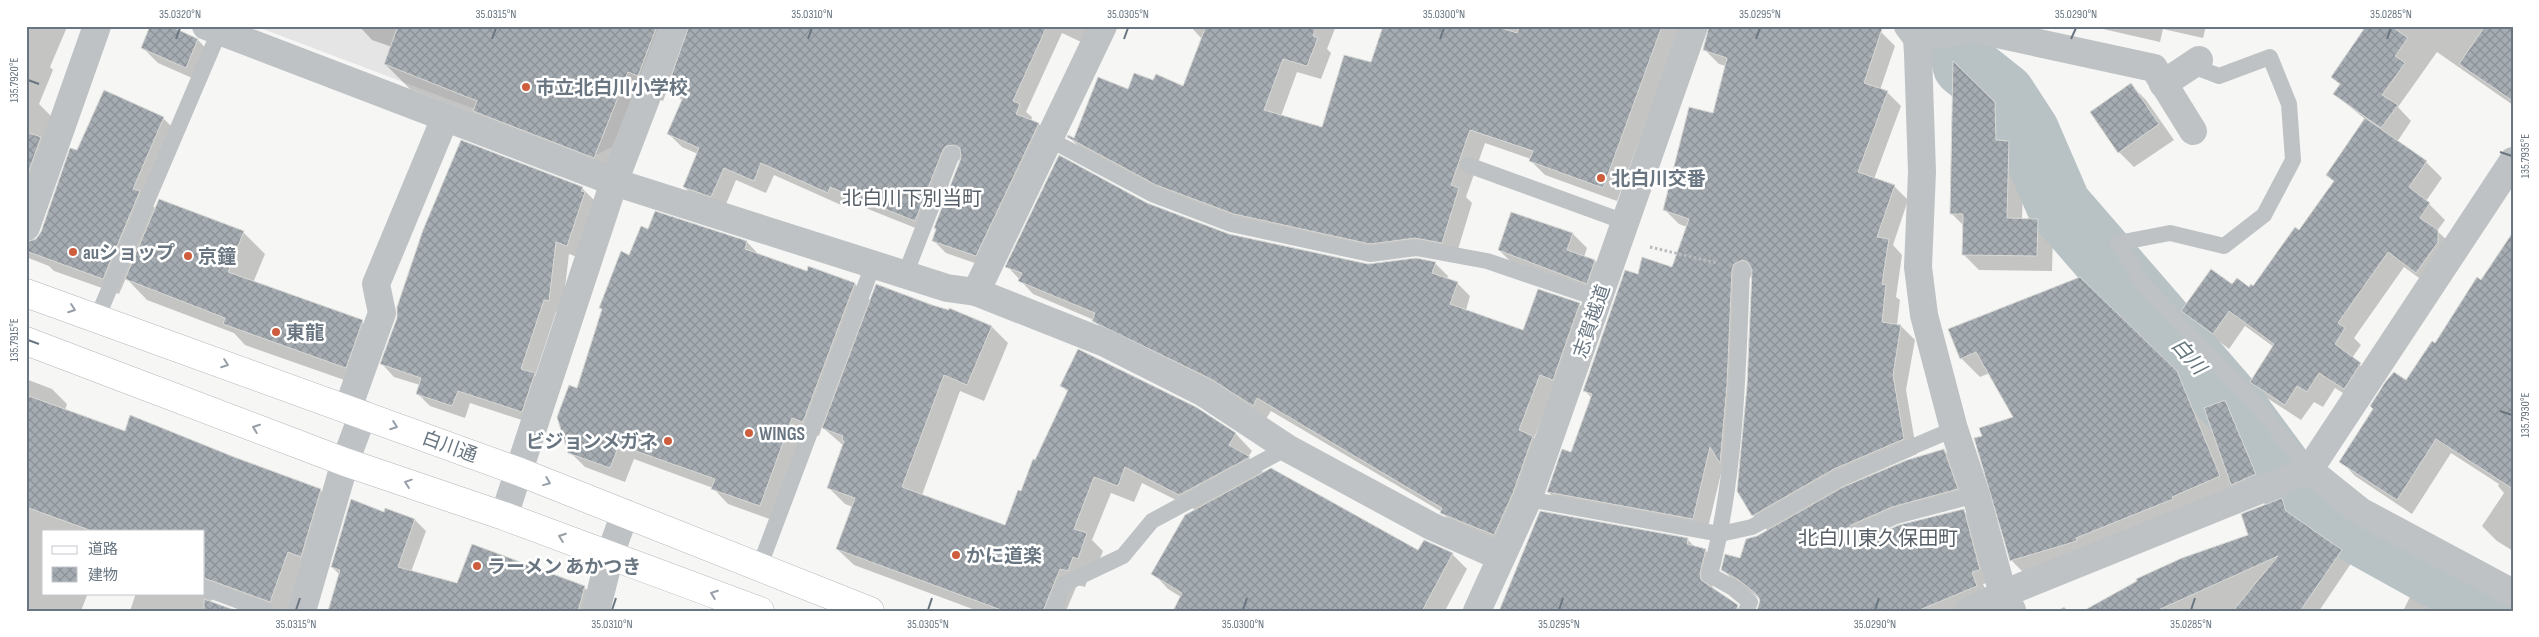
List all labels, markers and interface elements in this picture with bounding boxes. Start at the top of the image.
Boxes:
text: 35.0320°N [159,7,201,22]
text: 35.0315°N [476,7,516,22]
text: 35.0310°N [791,7,833,22]
text: 35.0305°N [1107,7,1149,22]
text: 35.0300°N [1423,7,1465,22]
text: 35.0295°N [1739,7,1781,22]
text: 35.0290°N [2055,7,2097,22]
text: 35.0285°N [2370,7,2412,22]
text: 135.7920°E [7,58,22,102]
place label: 市立北白川小学校 [536,77,688,100]
marker: 市立北白川小学校 [520,81,532,93]
text: 135.7935°E [2518,134,2533,178]
place label: 北白川交番 [1611,168,1706,191]
marker: 北白川交番 [1595,172,1607,184]
district label: 北白川下別当町 [842,187,982,211]
place label: auショップ [83,242,175,265]
marker: auショップ [67,246,79,258]
place label: 京鐘 [198,246,236,269]
marker: 京鐘 [182,250,194,262]
street label: 志賀越道 [1569,282,1616,361]
one-way arrow [67,304,76,314]
text: 135.7915°E [7,318,22,362]
place label: 東龍 [286,322,324,345]
marker: 東龍 [270,326,282,338]
water label: 白川 [2166,334,2212,381]
one-way arrow [220,358,229,368]
text: 135.7930°E [2518,392,2533,437]
one-way arrow [390,420,398,430]
place label: WINGS [759,423,805,446]
one-way arrow [252,424,261,434]
street label: 白川通 [419,427,480,468]
marker: WINGS [743,427,755,439]
place label: ビジョンメガネ [526,431,658,454]
marker: ビジョンメガネ [662,435,674,447]
one-way arrow [542,476,551,486]
one-way arrow [405,479,413,489]
district label: 北白川東久保田町 [1798,527,1958,551]
legend [42,530,205,594]
one-way arrow [558,533,567,543]
text: 道路 [88,540,118,559]
place label: かに道楽 [966,545,1042,568]
marker: かに道楽 [950,549,962,561]
place label: ラーメン あかつき [487,556,641,579]
marker: ラーメン あかつき [471,560,483,572]
text: 建物 [88,566,118,585]
one-way arrow [710,590,719,600]
text: 35.0315°N [276,617,316,632]
text: 35.0310°N [591,617,633,632]
text: 35.0305°N [907,617,949,632]
text: 35.0300°N [1222,617,1264,632]
text: 35.0295°N [1538,617,1580,632]
text: 35.0290°N [1854,617,1896,632]
text: 35.0285°N [2170,617,2212,632]

